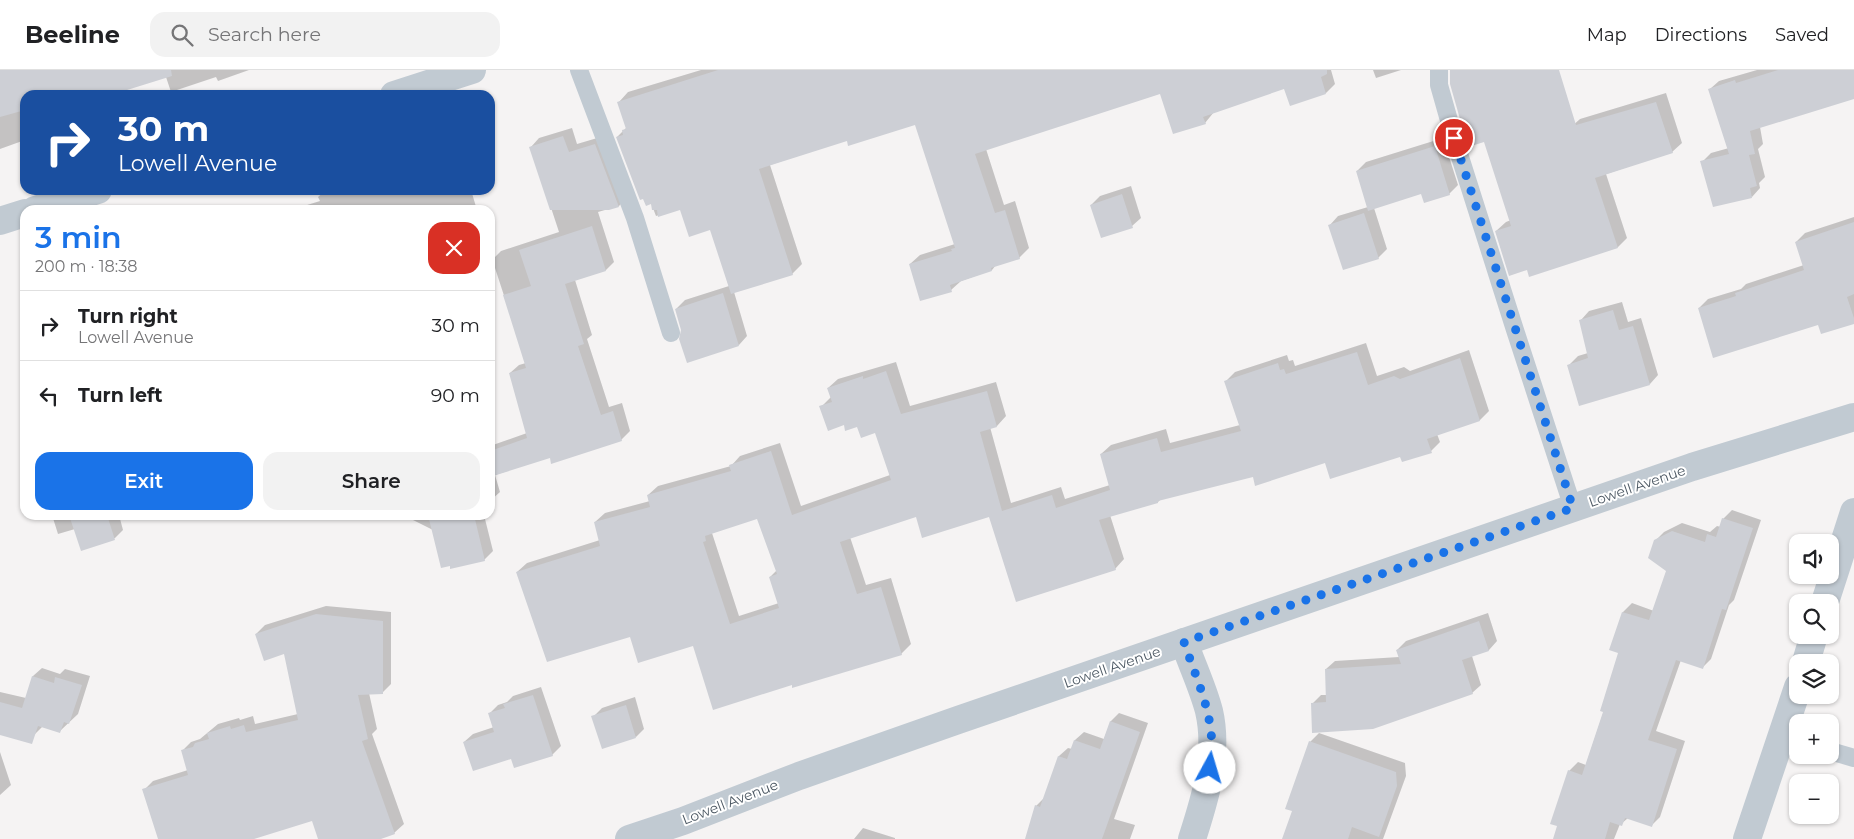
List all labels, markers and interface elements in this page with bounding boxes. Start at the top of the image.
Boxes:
search box [150,12,500,57]
text: Beeline [25,20,120,49]
icon: search [168,21,196,49]
text: Search here [208,23,321,46]
text: Map [1587,24,1627,46]
text: Directions [1655,24,1747,46]
text: Saved [1775,24,1829,46]
text: 30 m [118,107,209,150]
icon: right [35,110,100,175]
pin [1433,117,1475,159]
icon: arrive [1440,124,1468,152]
text: Lowell Avenue [118,150,277,177]
text: 3 min [35,219,122,256]
button: close [428,222,480,274]
text: 200 m · 18:38 [35,257,137,276]
text: Turn right [78,305,178,328]
icon: right [35,312,63,340]
text: 30 m [432,314,480,337]
text: Lowell Avenue [78,328,194,347]
icon: left [35,382,63,410]
text: Turn left [78,384,163,407]
text: 90 m [431,384,480,407]
button: Exit [35,452,253,510]
button: Share [263,452,480,510]
street label: Lowell Avenue [1586,461,1688,511]
map controls [1789,534,1839,824]
button: sound [1789,534,1839,584]
button: search [1789,594,1839,644]
street label: Lowell Avenue [1061,642,1163,692]
button: layers [1789,654,1839,704]
button: + [1789,714,1839,764]
position arrow [1183,741,1235,793]
button: − [1789,774,1839,824]
street label: Lowell Avenue [679,775,781,829]

